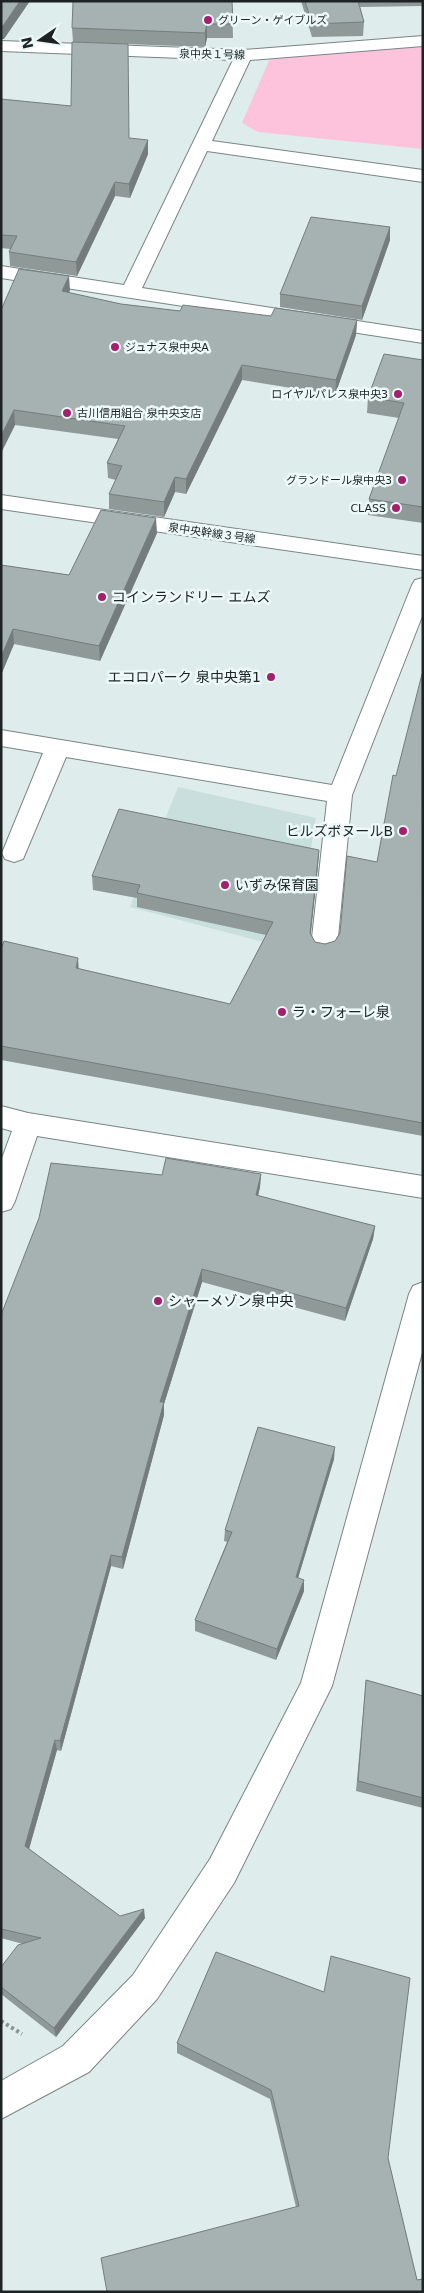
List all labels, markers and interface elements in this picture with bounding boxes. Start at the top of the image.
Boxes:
marker: グリーン・ゲイブルズ [202,14,214,26]
place label: グリーン・ゲイブルズ [218,14,327,27]
north arrow [15,15,65,65]
text: N [18,35,36,50]
street label: 泉中央１号線 [179,47,245,62]
marker: ジュナス泉中央A [109,341,121,353]
place label: ジュナス泉中央A [125,341,209,354]
place label: ロイヤルパレス泉中央3 [271,388,388,401]
marker: ロイヤルパレス泉中央3 [392,388,404,400]
marker: 古川信用組合 泉中央支店 [61,407,73,419]
place label: 古川信用組合 泉中央支店 [77,407,202,420]
place label: グランドール泉中央3 [286,474,392,487]
marker: グランドール泉中央3 [396,474,408,486]
place label: CLASS [350,502,386,515]
marker: CLASS [390,502,402,514]
street label: 泉中央幹線３号線 [167,521,256,546]
place label: コインランドリー エムズ [112,589,270,605]
marker: コインランドリー エムズ [96,591,108,603]
place label: エコロパーク 泉中央第1 [108,669,261,685]
marker: エコロパーク 泉中央第1 [265,671,277,683]
place label: ヒルズボヌールB [285,823,393,839]
marker: ヒルズボヌールB [397,825,409,837]
place label: いずみ保育園 [235,877,319,893]
marker: いずみ保育園 [219,879,231,891]
place label: ラ・フォーレ泉 [292,1004,390,1020]
marker: ラ・フォーレ泉 [276,1006,288,1018]
place label: シャーメゾン泉中央 [168,1293,293,1309]
marker: シャーメゾン泉中央 [152,1295,164,1307]

